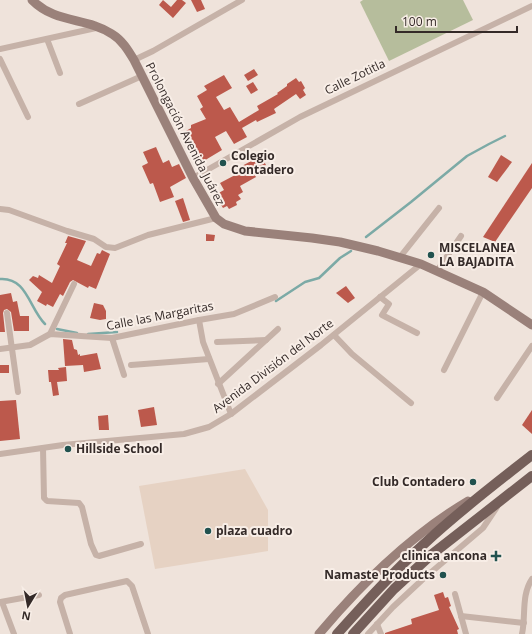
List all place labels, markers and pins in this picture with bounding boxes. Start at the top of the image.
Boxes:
place label: Colegio Contadero [231,147,294,178]
marker: Colegio Contadero [218,158,228,168]
place label: MISCELANEA LA BAJADITA [439,239,516,270]
marker: MISCELANEA LA BAJADITA [426,250,436,260]
place label: Hillside School [76,440,163,457]
marker: Hillside School [63,444,73,454]
place label: Club Contadero [372,473,465,490]
marker: Club Contadero [468,477,478,487]
place label: plaza cuadro [216,522,293,539]
marker: plaza cuadro [203,526,213,536]
place label: clinica ancona [402,547,487,564]
marker: clinica ancona [490,550,502,562]
place label: Namaste Products [324,566,435,583]
marker: Namaste Products [438,570,448,580]

